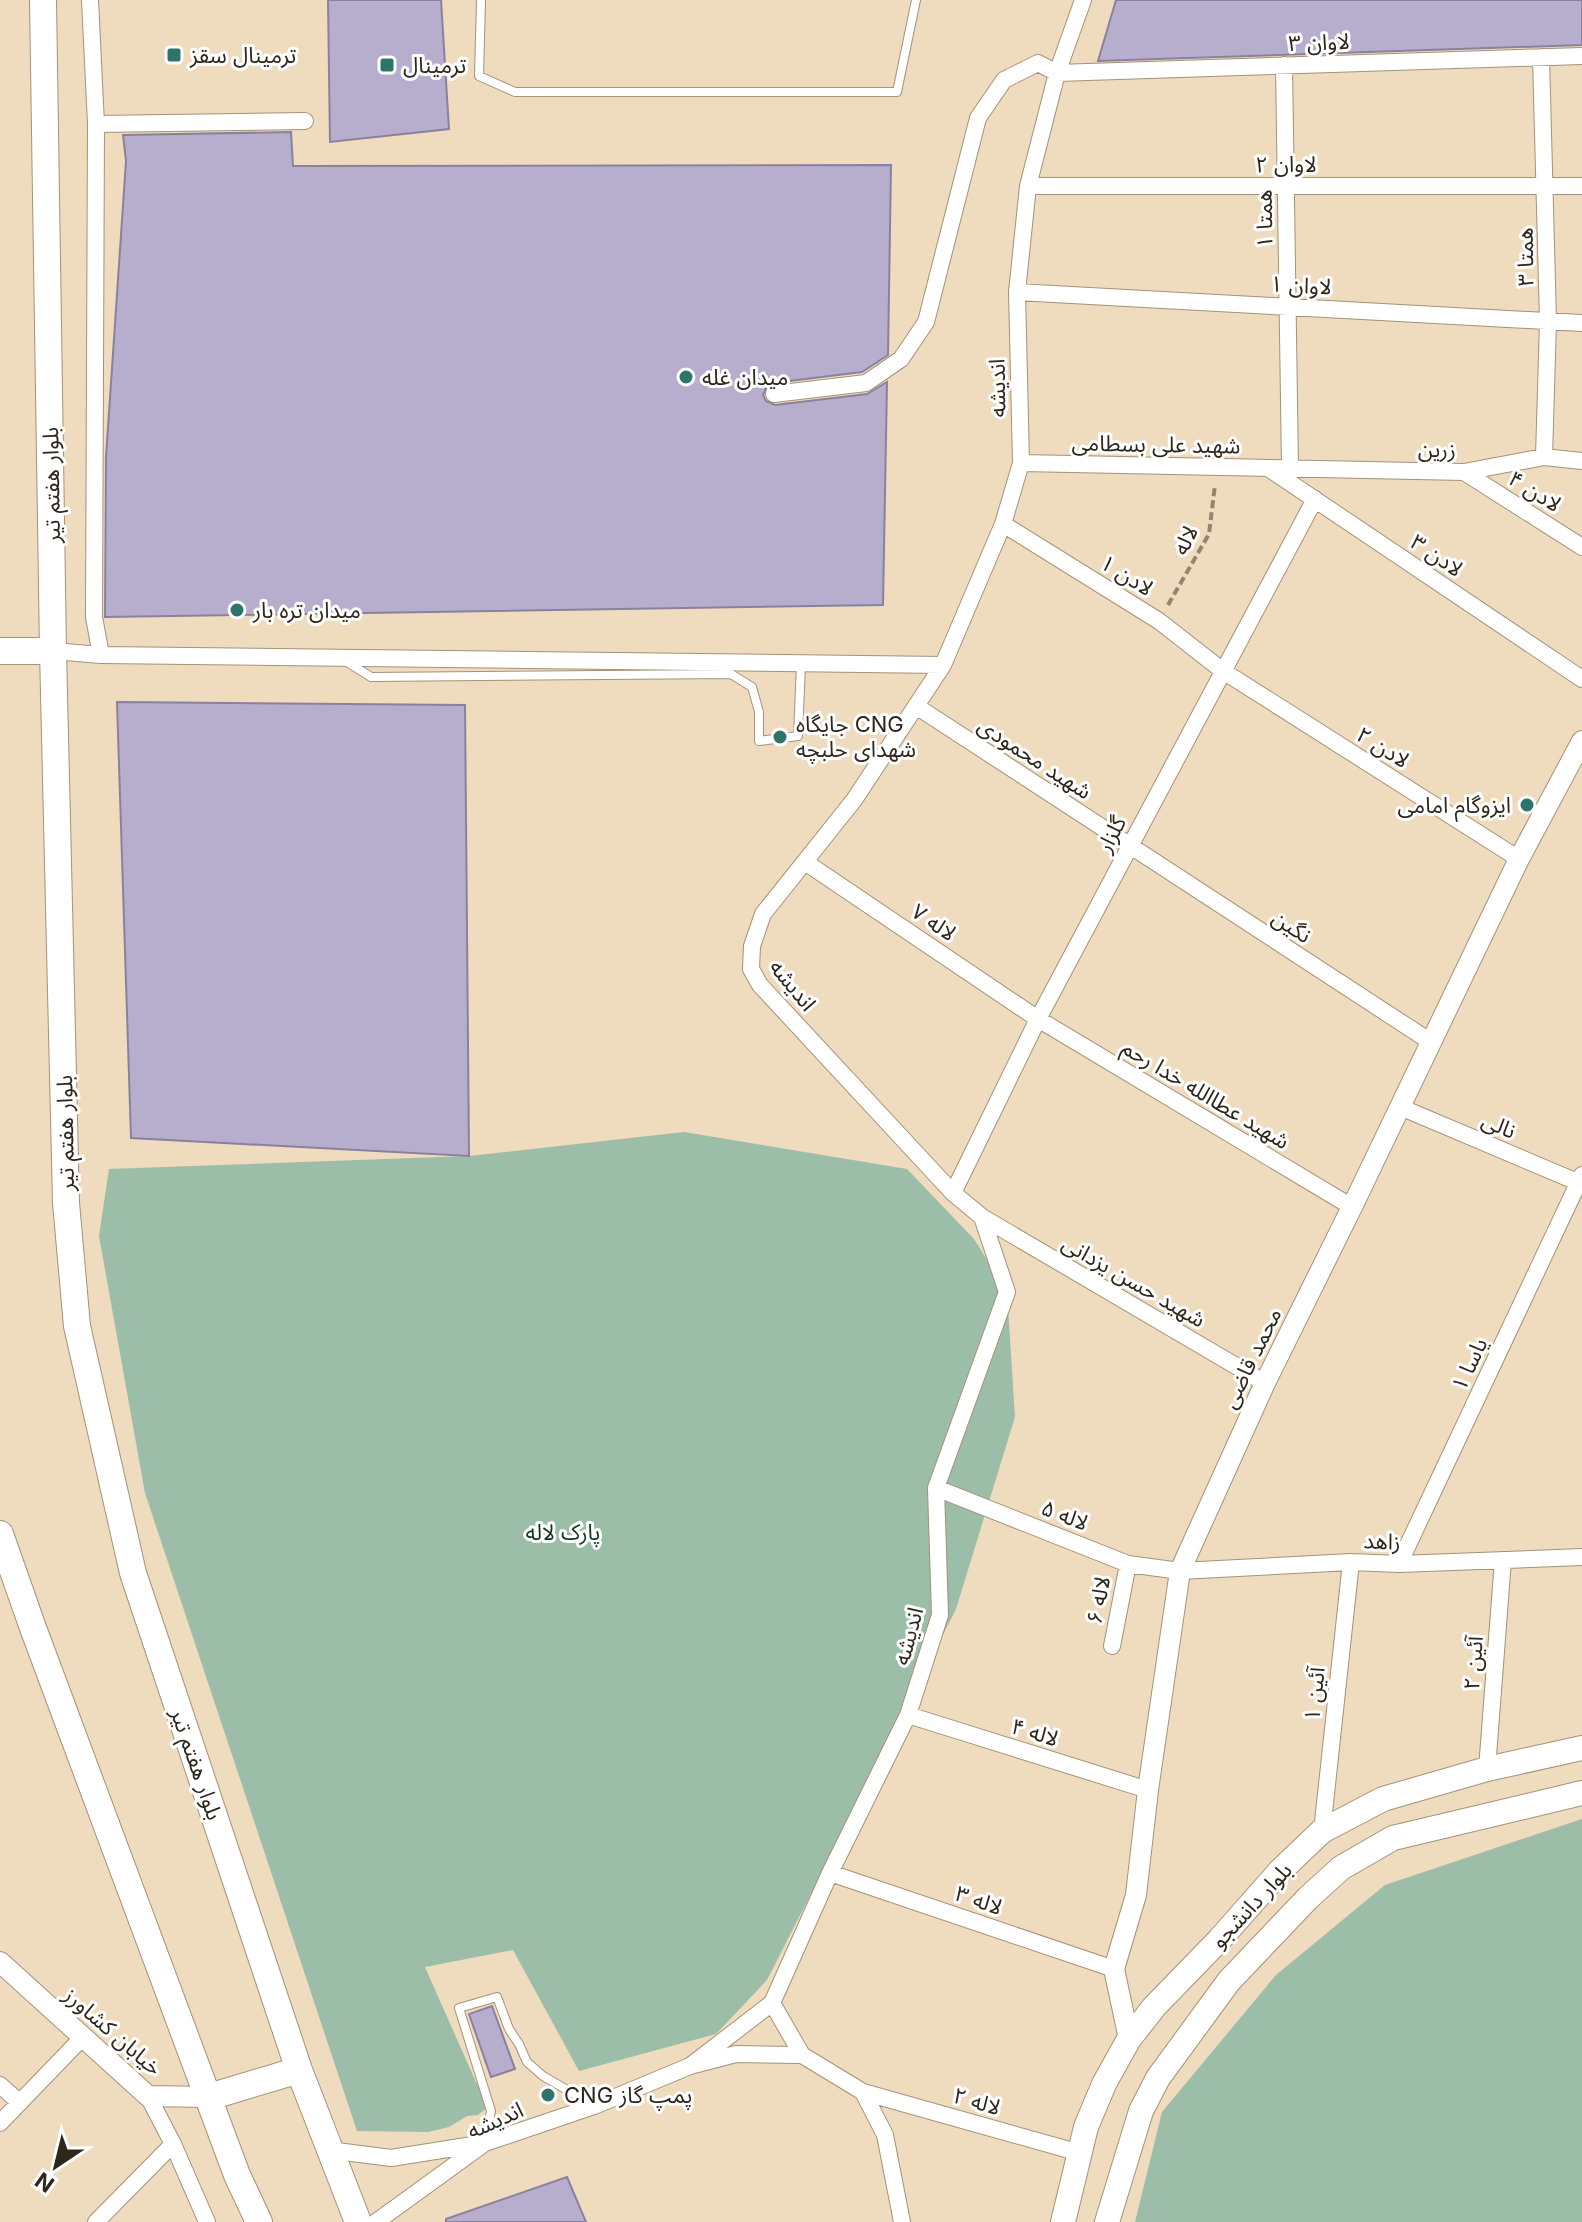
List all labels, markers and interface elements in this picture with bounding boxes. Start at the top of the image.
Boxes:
street label: لاوان ۳ [1288,28,1350,56]
place label: ترمینال سقز [189,42,296,68]
marker: ترمینال سقز [165,46,183,64]
place label: ترمینال [403,52,466,78]
marker: ترمینال [378,56,396,74]
street label: لاوان ۲ [1255,151,1317,177]
street label: همتا ۱ [1250,189,1278,249]
street label: همتا ۳ [1511,227,1539,287]
street label: لاوان ۱ [1269,270,1333,300]
street label: اندیشه [983,358,1011,418]
place label: میدان غله [702,364,788,390]
marker: میدان غله [677,368,695,386]
street label: بلوار هفتم تیر [37,427,69,544]
street label: شهید علی بسطامی [1071,430,1241,458]
street label: زرین [1418,436,1456,463]
street label: لادن ۴ [1504,465,1566,517]
street label: لاله [1167,521,1203,559]
street label: لادن ۳ [1406,528,1468,582]
street label: لادن ۱ [1096,549,1158,601]
place label: میدان تره بار [252,597,361,624]
marker: میدان تره بار [228,601,246,619]
place label: جایگاه CNG شهدای حلبچه [796,711,916,764]
street label: شهید محمودی [973,712,1097,804]
street label: لادن ۲ [1352,721,1414,773]
marker: جایگاه CNG شهدای حلبچه [771,728,789,746]
place label: ایزوگام امامی [1397,792,1511,822]
marker: ایزوگام امامی [1518,796,1536,814]
street label: گلزار [1090,811,1133,858]
street label: لاله ۷ [907,898,961,946]
street label: نگین [1268,904,1316,948]
street label: اندیشه [764,954,822,1016]
street label: شهید عطاالله خدا رحم [1116,1034,1294,1158]
street label: بلوار هفتم تیر [51,1075,83,1192]
street label: نالی [1478,1106,1520,1144]
street label: شهید حسن یزدانی [1058,1230,1210,1332]
street label: محمد قاضی [1216,1304,1286,1412]
street label: یاسا ۱ [1446,1333,1492,1395]
street label: لاله ۵ [1038,1494,1092,1536]
park label: پارک لاله [526,1519,600,1547]
street label: زاهد [1363,1527,1401,1556]
street label: لاله ۶ [1081,1574,1115,1626]
street label: اندیشه [888,1604,928,1668]
street label: آئین ۲ [1458,1634,1488,1691]
street label: آئین ۱ [1298,1664,1330,1722]
street label: بلوار هفتم تیر [162,1704,228,1824]
street label: لاله ۴ [1008,1713,1062,1751]
street label: بلوار دانشجو [1205,1857,1298,1954]
street label: لاله ۳ [952,1880,1006,1920]
street label: خیابان کشاورز [57,1981,167,2081]
place label: CNG پمپ گاز [564,2082,692,2111]
street label: لاله ۲ [950,2082,1004,2120]
marker: CNG پمپ گاز [539,2086,557,2104]
street label: اندیشه [463,2096,527,2144]
north arrow [16,2126,96,2206]
text: N [30,2167,59,2198]

